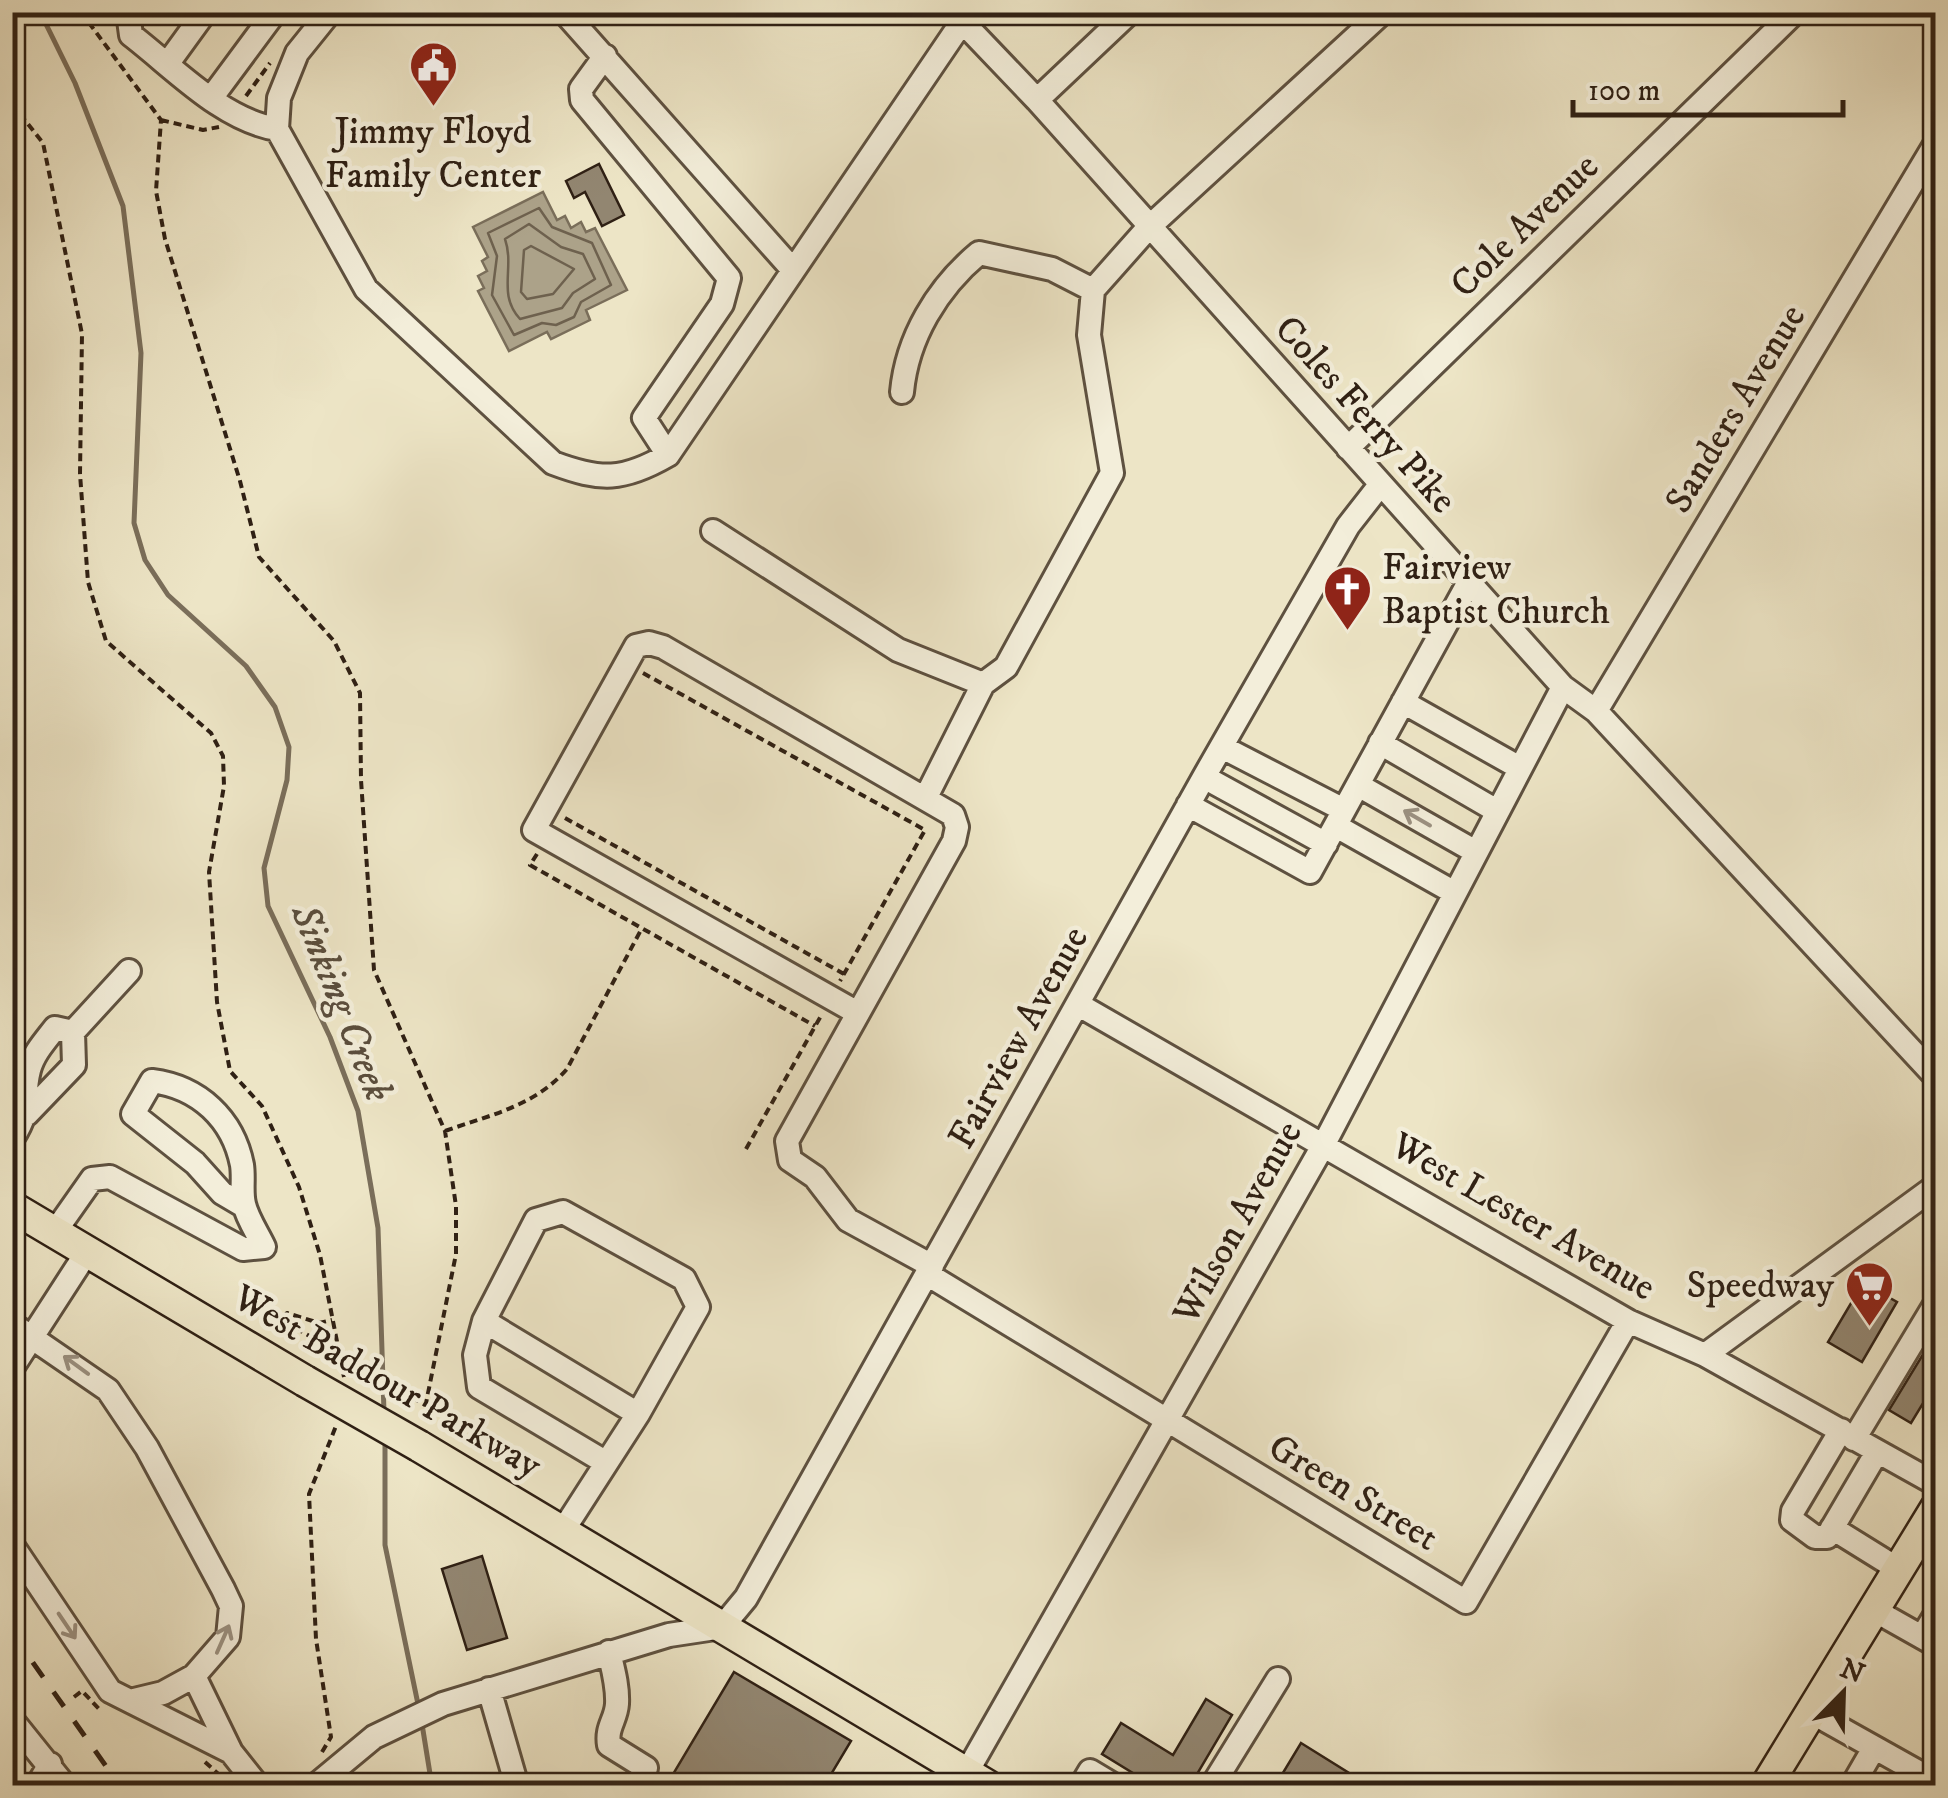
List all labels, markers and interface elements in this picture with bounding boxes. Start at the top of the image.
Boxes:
public building icon: Jimmy Floyd Family Center [407,40,459,108]
scale bar [1573,55,1843,117]
text: 100 m [1588,73,1660,110]
place label: Jimmy Floyd Family Center [325,108,541,200]
street label: Cole Avenue [1441,143,1609,309]
street label: Sanders Avenue [1655,296,1817,522]
street label: Coles Ferry Pike [1263,306,1467,524]
place label: Fairview Baptist Church [1382,544,1610,636]
church icon: Fairview Baptist Church [1321,564,1373,632]
one-way arrow [1403,808,1432,828]
water label: Sinking Creek [277,896,402,1109]
street label: Fairview Avenue [938,918,1100,1158]
street label: Wilson Avenue [1162,1113,1313,1334]
street label: West Lester Avenue [1381,1121,1664,1312]
supermarket icon: Speedway [1843,1260,1895,1328]
place label: Speedway [1686,1262,1835,1310]
street label: West Baddour Parkway [223,1274,551,1490]
one-way arrow [63,1355,90,1376]
street label: Green Street [1259,1423,1447,1563]
one-way arrow [56,1612,77,1640]
one-way arrow [215,1624,233,1654]
north arrow [1793,1643,1893,1743]
text: N [1835,1651,1870,1692]

